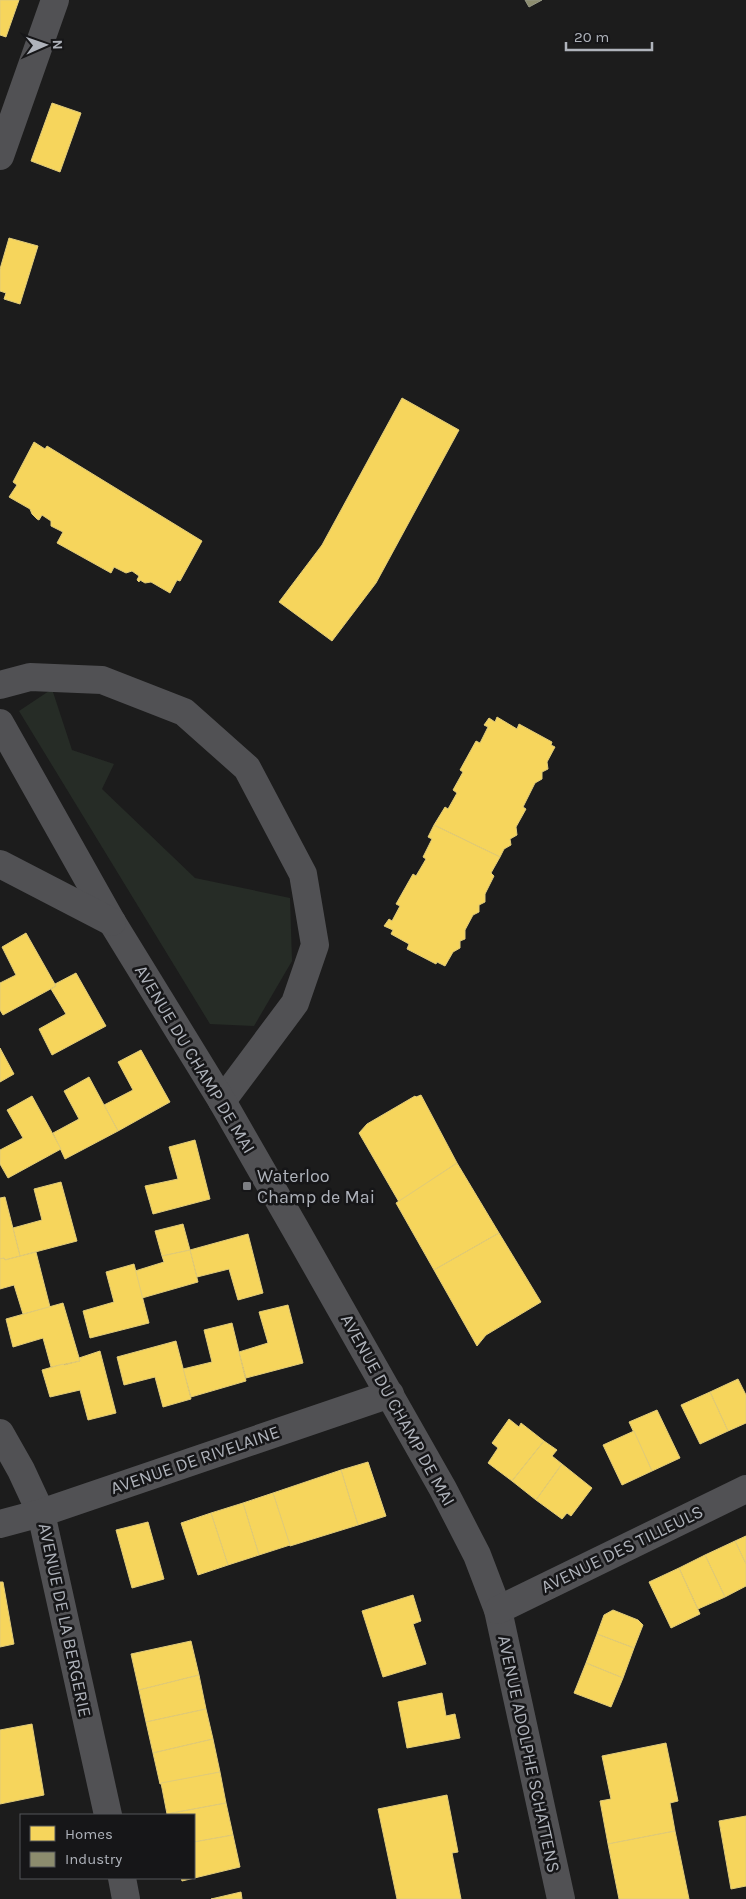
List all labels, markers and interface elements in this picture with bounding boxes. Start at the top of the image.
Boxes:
north arrow [20,20,70,70]
scale bar [566,20,652,52]
text: 20 m [574,28,609,46]
text: N [49,39,66,50]
street label: AVENUE DU CHAMP DE MAI [130,961,260,1157]
place label: Waterloo Champ de Mai [257,1165,375,1208]
marker: Waterloo Champ de Mai [241,1180,253,1192]
street label: AVENUE DU CHAMP DE MAI [336,1310,460,1510]
street label: AVENUE DE RIVELAINE [108,1421,282,1499]
street label: AVENUE DES TILLEULS [537,1500,707,1598]
street label: AVENUE DE LA BERGERIE [34,1521,96,1719]
street label: AVENUE ADOLPHE SCHATTENS [493,1633,565,1875]
legend [20,1814,195,1879]
text: Homes [65,1825,113,1843]
text: Industry [65,1850,122,1868]

